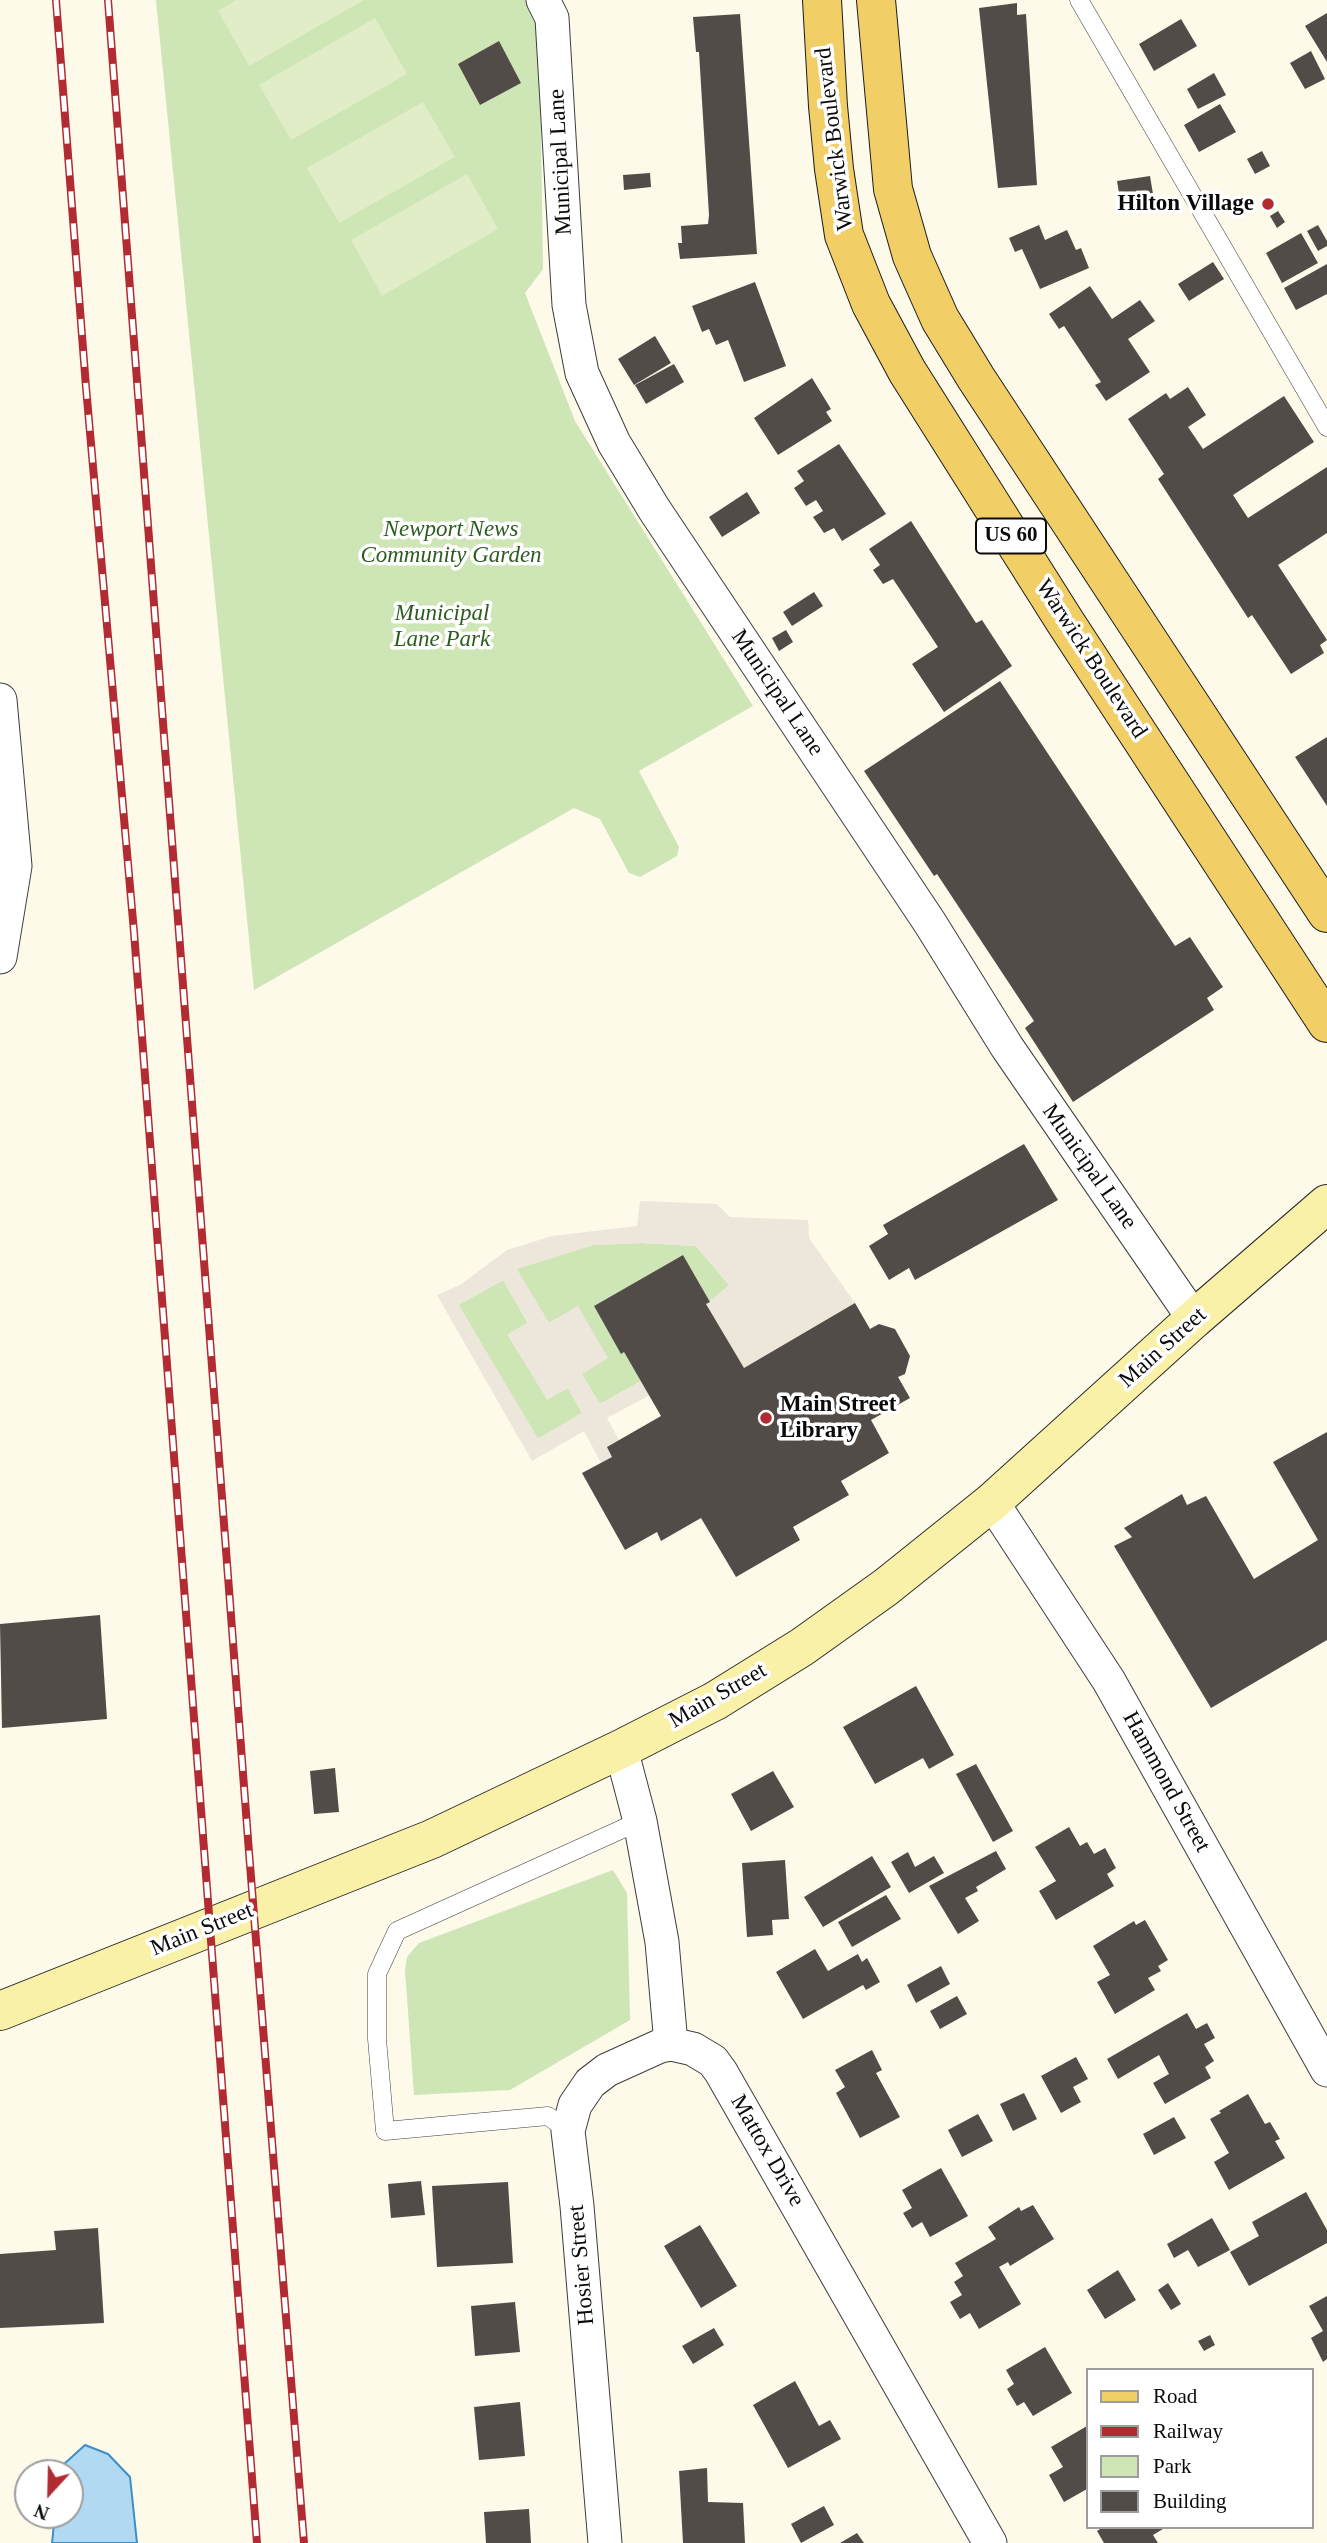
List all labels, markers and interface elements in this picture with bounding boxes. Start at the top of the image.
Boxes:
street label: Warwick Boulevard [810,46,860,232]
street label: Municipal Lane [543,88,579,236]
place label: Hilton Village [1117,190,1254,218]
marker: Hilton Village [1260,196,1276,212]
park label: Newport News Community Garden [360,516,542,570]
road number: US 60 [976,518,1046,554]
street label: Warwick Boulevard [1029,574,1153,744]
park label: Municipal Lane Park [394,600,490,654]
street label: Municipal Lane [725,625,829,761]
street label: Municipal Lane [1036,1099,1142,1235]
street label: Main Street [1114,1302,1212,1394]
place label: Main Street Library [780,1391,896,1445]
marker: Main Street Library [758,1410,774,1426]
street label: Main Street [664,1657,772,1735]
street label: Hammond Street [1116,1707,1216,1857]
street label: Main Street [147,1897,257,1963]
street label: Mattox Drive [724,2090,810,2212]
street label: Hosier Street [563,2204,601,2326]
legend [1086,2368,1313,2529]
text: Road [1153,2384,1197,2408]
text: Railway [1153,2419,1223,2443]
text: Park [1153,2454,1192,2478]
north arrow [14,2459,84,2529]
text: Building [1153,2489,1227,2513]
text: N [31,2500,52,2524]

